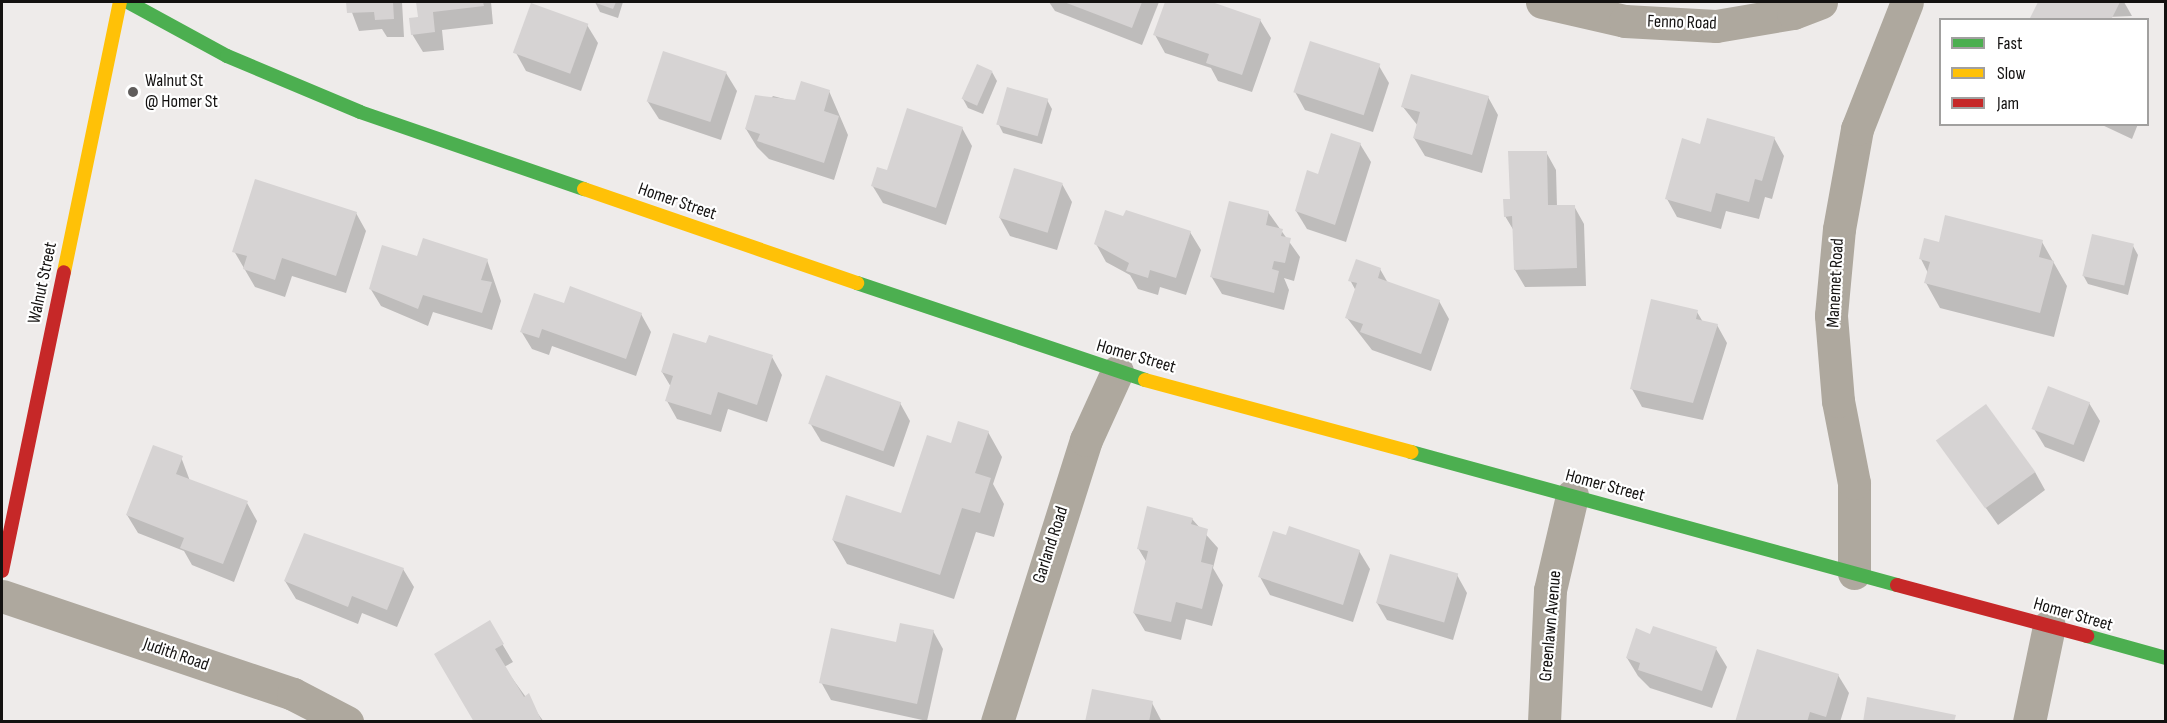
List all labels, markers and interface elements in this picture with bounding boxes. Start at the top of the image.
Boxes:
street label: Fenno Road [1647,11,1717,35]
legend [1939,18,2149,126]
text: Fast [1997,33,2022,54]
text: Slow [1997,63,2026,84]
place label: Walnut St @ Homer St [145,71,218,113]
marker: Walnut St @ Homer St [126,85,140,99]
text: Jam [1997,93,2019,114]
street label: Homer Street [635,179,719,225]
street label: Manemet Road [1823,238,1849,328]
street label: Walnut Street [24,240,62,326]
street label: Homer Street [1094,335,1178,379]
street label: Homer Street [1563,465,1647,507]
street label: Garland Road [1028,504,1074,586]
street label: Greenlawn Avenue [1535,570,1567,682]
street label: Homer Street [2031,593,2115,637]
street label: Judith Road [140,634,212,676]

